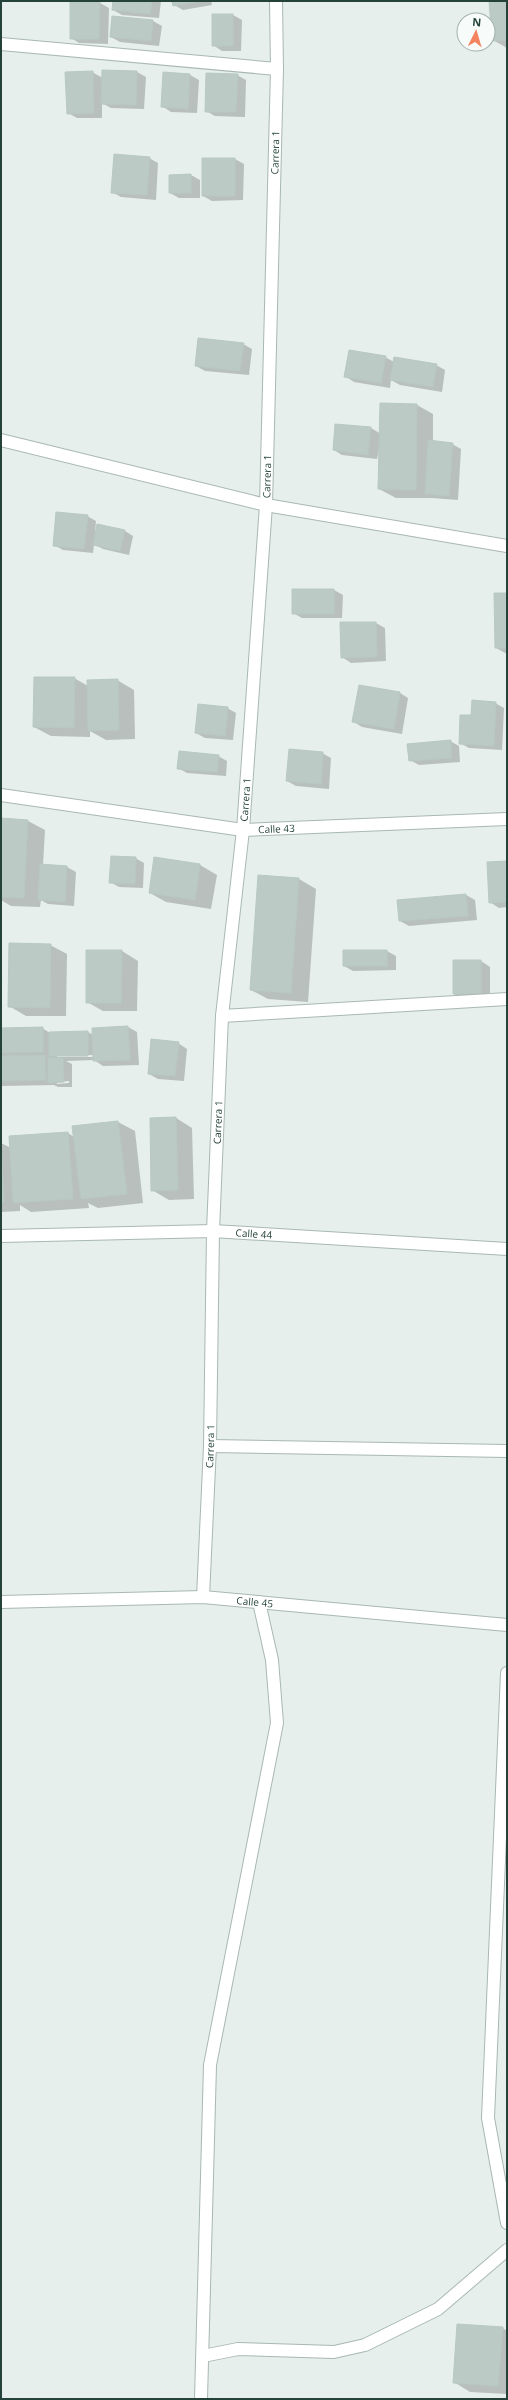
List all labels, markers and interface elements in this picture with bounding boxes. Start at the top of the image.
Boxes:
north arrow [456,12,496,52]
text: N [472,14,482,29]
street label: Carrera 1 [267,130,282,174]
street label: Carrera 1 [259,454,274,498]
street label: Carrera 1 [237,777,254,822]
street label: Calle 43 [258,821,295,836]
street label: Carrera 1 [210,1100,225,1144]
street label: Calle 44 [235,1225,273,1242]
street label: Carrera 1 [202,1424,217,1468]
street label: Calle 45 [236,1593,274,1610]

